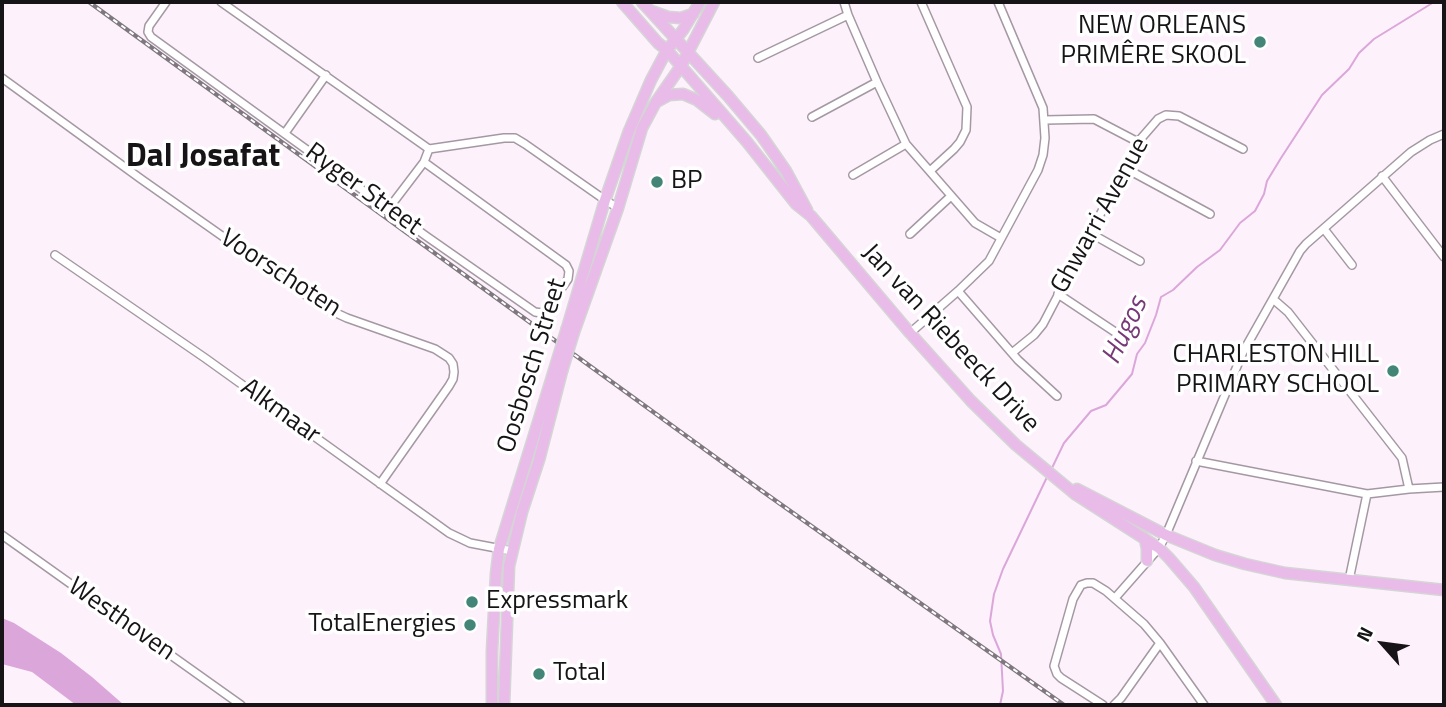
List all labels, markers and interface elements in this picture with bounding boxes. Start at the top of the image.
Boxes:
place label: NEW ORLEANS PRIMÊRE SKOOL [1061,11,1246,72]
marker: NEW ORLEANS PRIMÊRE SKOOL [1252,34,1268,50]
street label: Ghwarri Avenue [1045,133,1157,299]
street label: Ryger Street [299,137,427,243]
district label: Dal Josafat [126,138,280,178]
place label: BP [671,166,702,198]
marker: BP [649,174,665,190]
street label: Voorschoten [214,223,346,325]
street label: Jan van Riebeeck Drive [855,238,1045,440]
street label: Oosbosch Street [492,275,574,457]
water label: Hugos [1096,292,1156,370]
place label: CHARLESTON HILL PRIMARY SCHOOL [1172,340,1379,402]
marker: CHARLESTON HILL PRIMARY SCHOOL [1385,363,1401,379]
street label: Alkmaar [234,373,326,451]
street label: Westhoven [61,572,181,668]
place label: Expressmark [486,586,628,618]
marker: Expressmark [464,594,480,610]
place label: TotalEnergies [308,609,456,641]
north arrow [1348,609,1418,679]
marker: TotalEnergies [462,617,478,633]
text: N [1348,621,1380,647]
place label: Total [553,658,606,690]
marker: Total [531,666,547,682]

